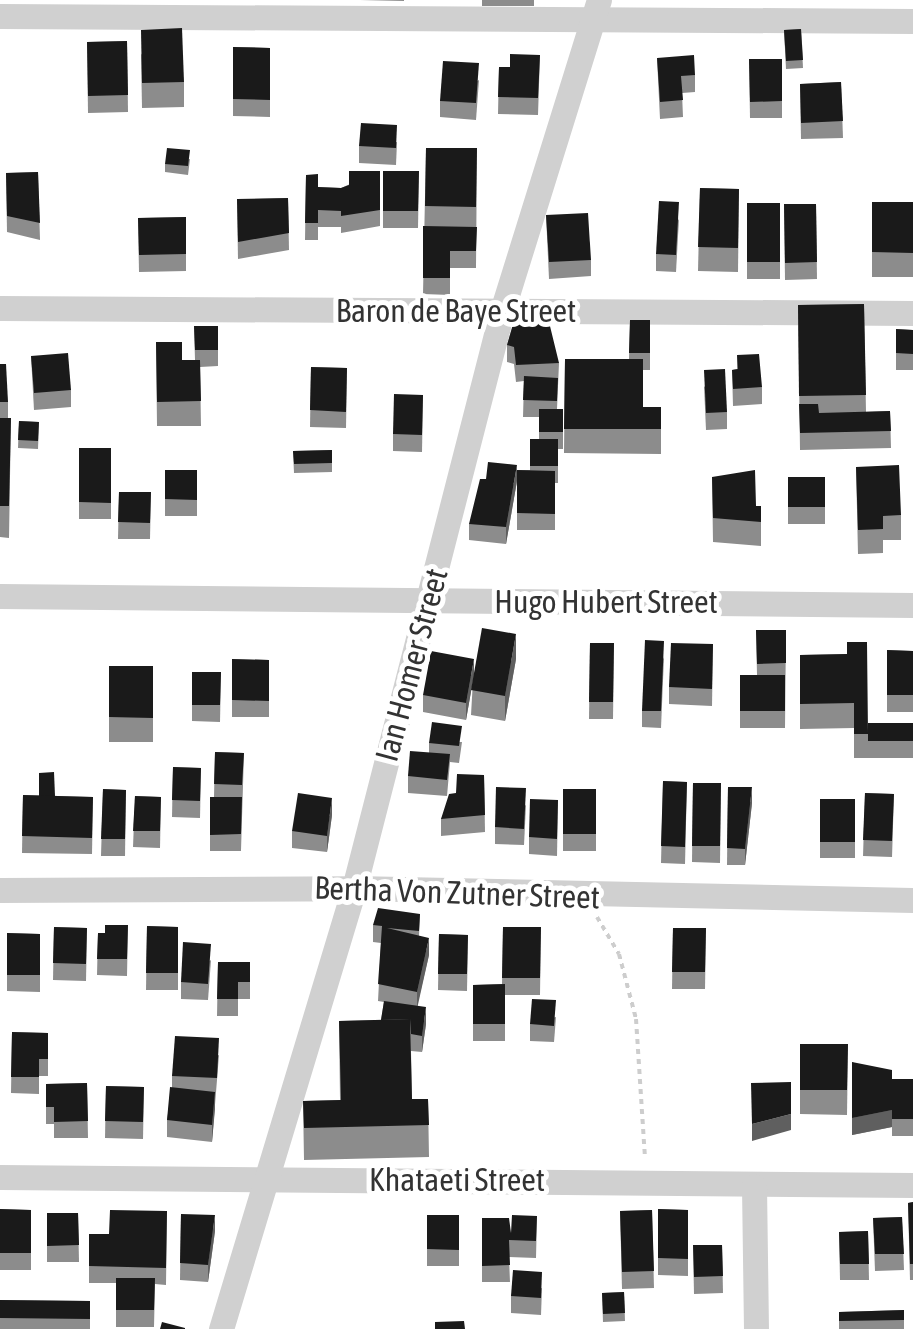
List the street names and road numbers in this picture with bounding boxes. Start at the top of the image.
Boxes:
street label: Baron de Baye Street [336,292,576,330]
street label: Ian Homer Street [368,564,456,766]
street label: Hugo Hubert Street [494,583,718,621]
street label: Bertha Von Zutner Street [314,869,600,917]
street label: Khataeti Street [369,1161,545,1199]

